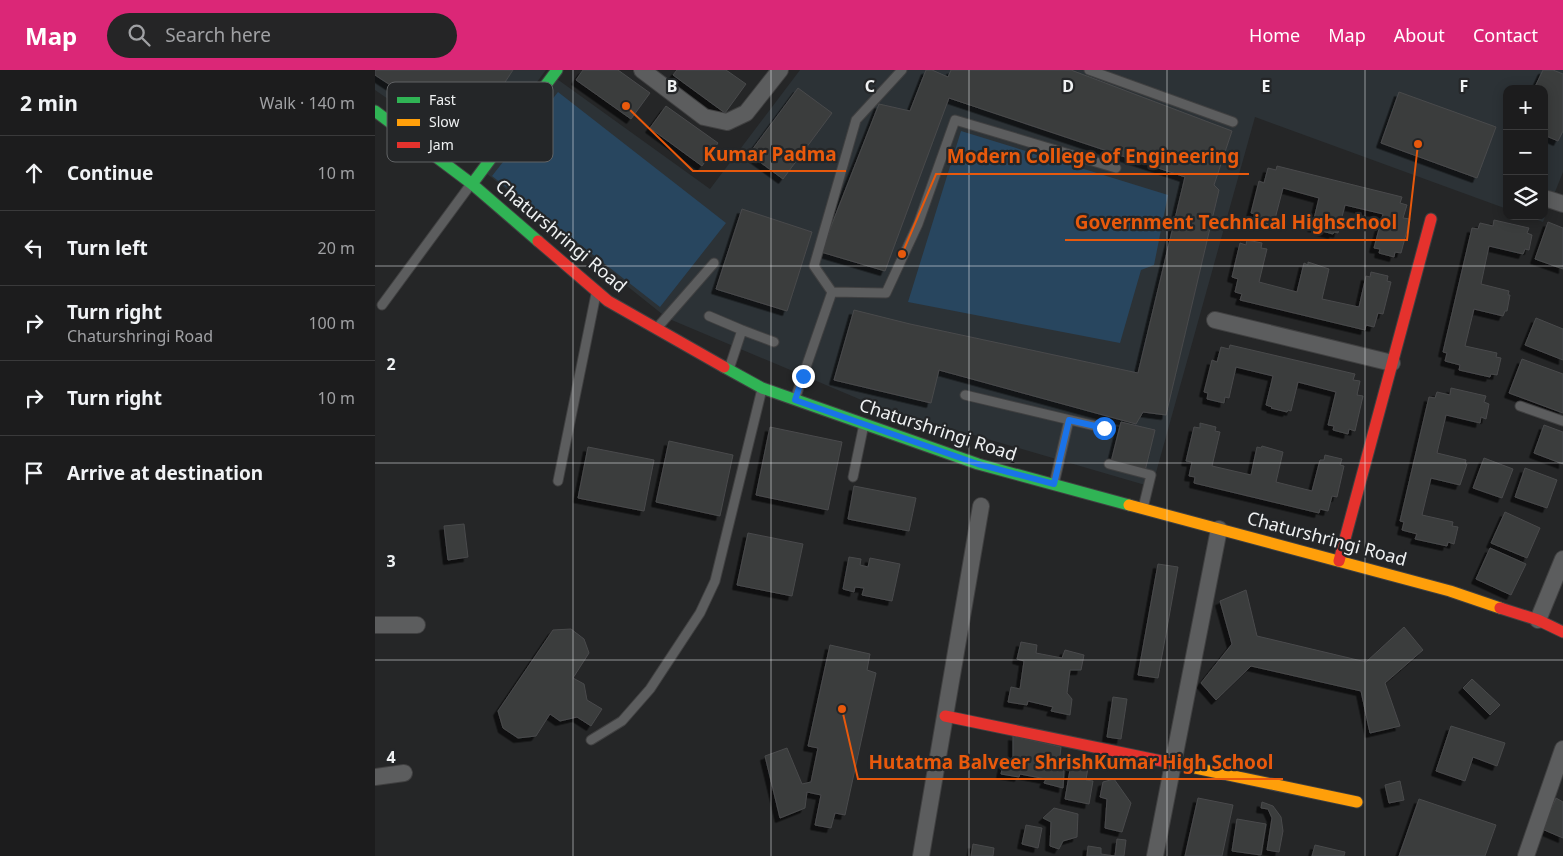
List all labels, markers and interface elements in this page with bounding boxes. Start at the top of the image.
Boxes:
search box [107,13,457,58]
text: Map [25,19,77,52]
icon: search [125,21,153,49]
text: Search here [165,22,271,48]
text: Home [1249,23,1300,47]
text: Map [1328,23,1366,47]
text: About [1394,23,1445,47]
text: Contact [1473,23,1538,47]
text: B [667,75,677,97]
text: C [865,75,875,97]
text: D [1062,75,1074,97]
text: E [1262,75,1271,97]
text: F [1460,75,1468,97]
legend [387,82,553,162]
map controls [1503,85,1548,220]
button: + [1503,85,1548,130]
text: 2 min [20,89,78,117]
text: Fast [429,90,456,109]
text: Walk · 140 m [260,92,355,114]
text: Slow [429,112,460,131]
button: − [1503,130,1548,175]
text: Jam [427,135,454,154]
callout: Kumar Padma [693,137,846,171]
callout: Modern College of Engineering [936,140,1249,174]
text: Kumar Padma [703,141,837,167]
text: Modern College of Engineering [947,143,1239,169]
icon: ahead [20,159,48,187]
text: Continue [67,160,153,186]
text: 10 m [318,162,355,184]
street label: Chaturshringi Road [491,173,632,297]
button: layers [1503,175,1548,220]
callout: Government Technical Highschool [1065,206,1407,240]
text: Government Technical Highschool [1075,209,1397,235]
icon: left [20,234,48,262]
text: Turn left [67,235,148,261]
text: 20 m [318,237,355,259]
text: Turn right [67,299,162,325]
icon: right [20,309,48,337]
text: 100 m [308,312,355,334]
text: Chaturshringi Road [67,325,213,347]
text: 2 [386,353,396,375]
route end [792,365,815,388]
icon: right [20,384,48,412]
text: Turn right [67,385,162,411]
text: 10 m [318,387,355,409]
street label: Chaturshringi Road [856,392,1020,466]
route start [1093,417,1116,440]
icon: arrive [20,459,48,487]
text: Arrive at destination [67,460,263,486]
street label: Chaturshringi Road [1245,505,1410,571]
text: 3 [386,550,396,572]
callout: Hutatma Balveer ShrishKumar High School [858,745,1283,779]
text: 4 [386,746,396,768]
text: Hutatma Balveer ShrishKumar High School [869,749,1274,775]

